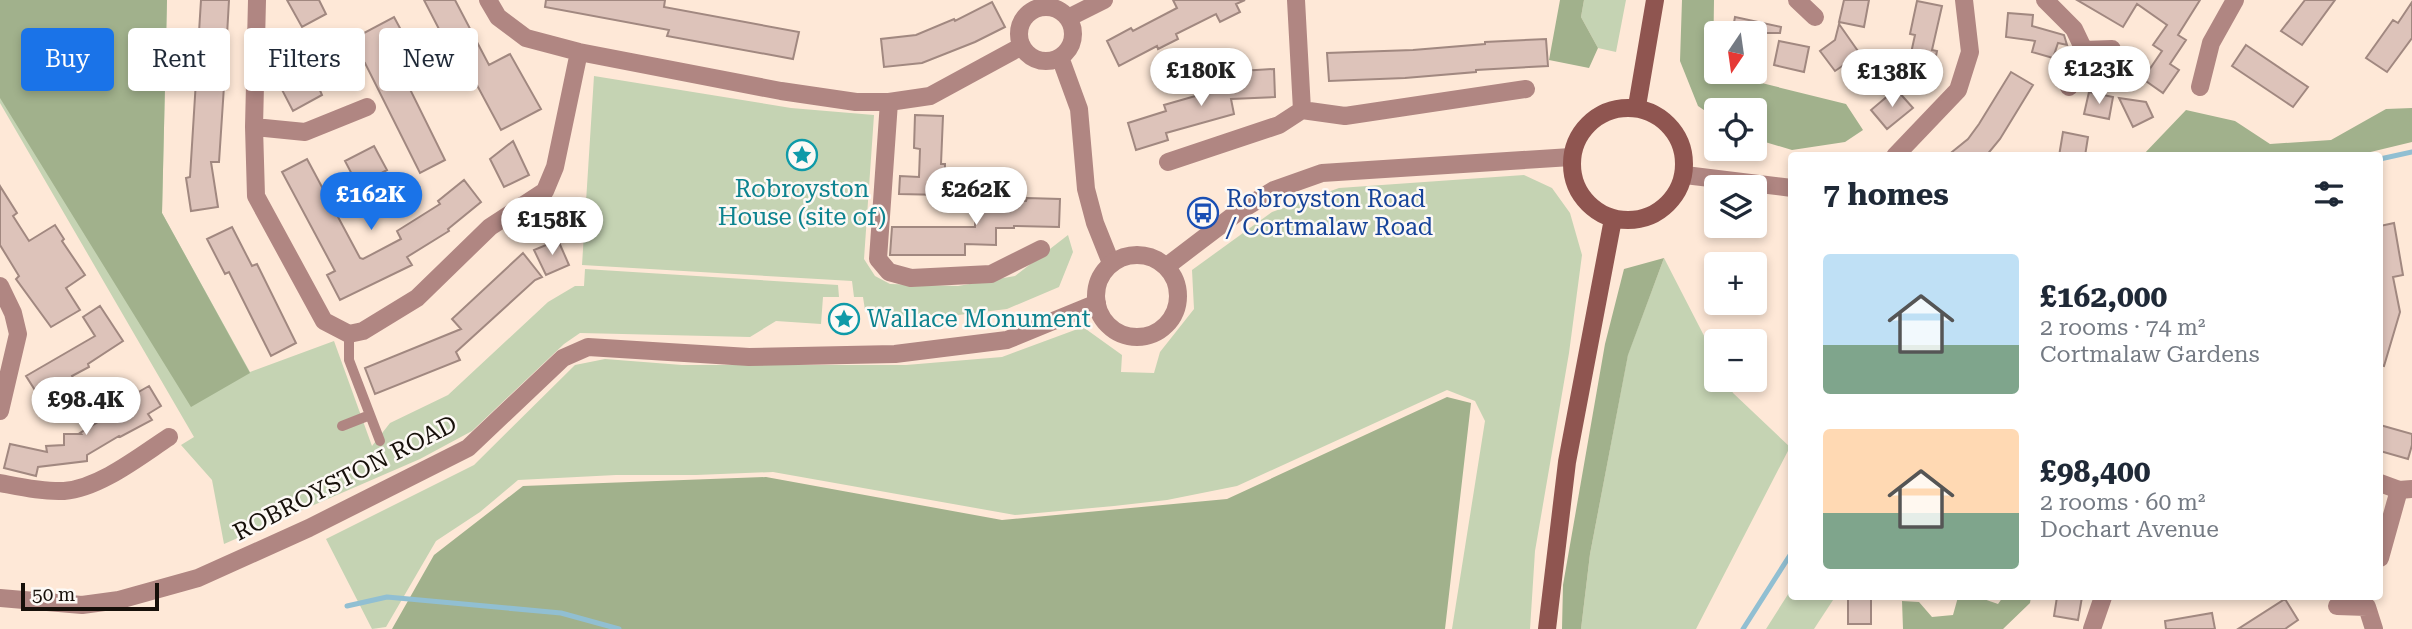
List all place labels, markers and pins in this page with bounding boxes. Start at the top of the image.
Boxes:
pin: £123K [2050,46,2148,106]
pin: £180K [1152,48,1250,108]
pin: £138K [1843,50,1941,109]
place icon: Robroyston House (site of) [785,138,819,172]
pin: £262K [927,168,1025,227]
pin: £162K [322,173,420,232]
place label: Robroyston House (site of) [718,175,886,231]
place label: Robroyston Road / Cortmalaw Road [1225,185,1433,241]
bus stop icon: Robroyston Road / Cortmalaw Road [1186,196,1220,230]
pin: £158K [503,198,601,257]
place icon: Wallace Monument [827,302,861,336]
place label: Wallace Monument [867,305,1091,333]
pin: £98.4K [29,378,143,437]

